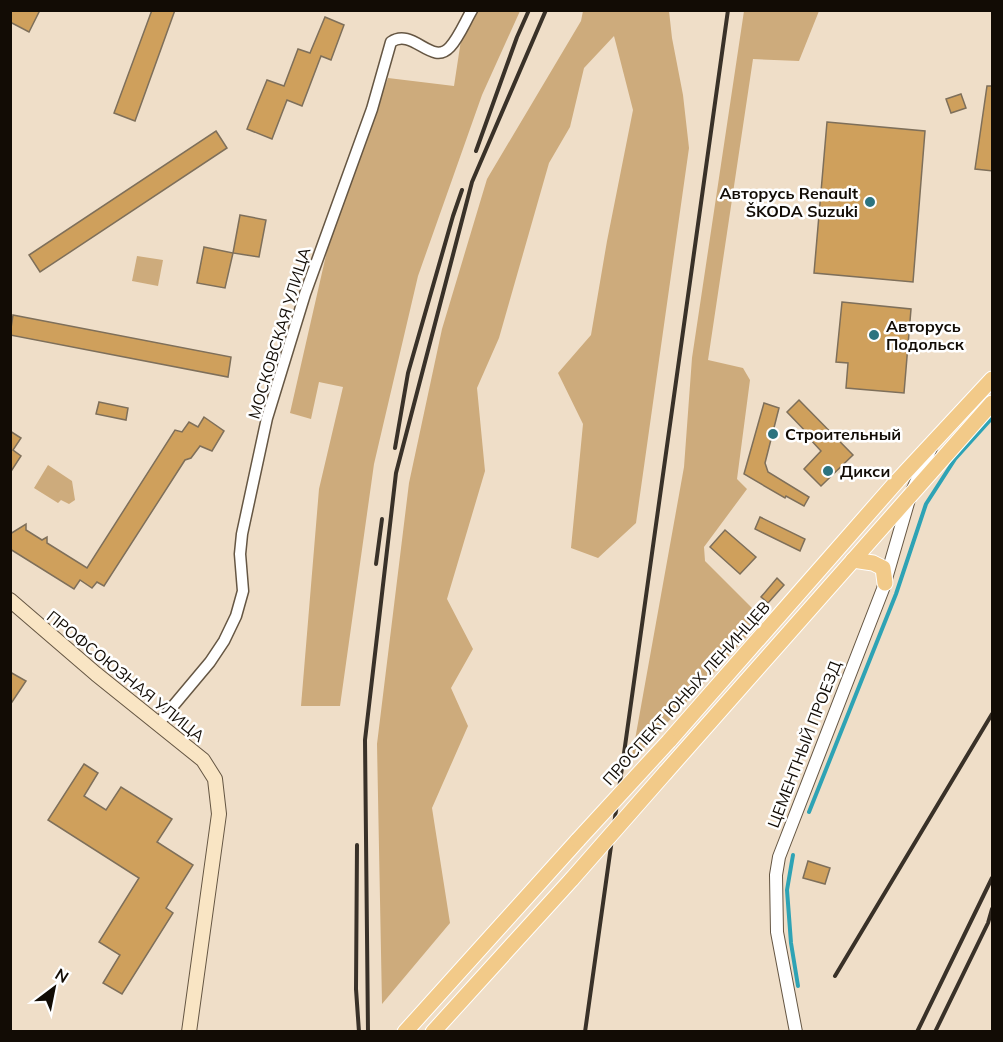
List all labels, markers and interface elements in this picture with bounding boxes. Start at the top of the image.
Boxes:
place label: Авторусь Renault ŠKODA Suzuki [720,183,858,221]
marker: Авторусь Renault ŠKODA Suzuki [863,195,877,209]
street label: МОСКОВСКАЯ УЛИЦА [243,245,315,421]
place label: Авторусь Подольск [886,316,965,354]
marker: Авторусь Подольск [867,328,881,342]
place label: Строительный [785,424,901,444]
marker: Строительный [766,427,780,441]
place label: Дикси [840,461,890,481]
marker: Дикси [821,464,835,478]
street label: ПРОСПЕКТ ЮНЫХ ЛЕНИНЦЕВ [598,597,774,789]
street label: ПРОФСОЮЗНАЯ УЛИЦА [43,606,209,746]
street label: ЦЕМЕНТНЫЙ ПРОЕЗД [763,658,845,830]
north arrow [24,958,84,1018]
text: N [52,964,72,987]

